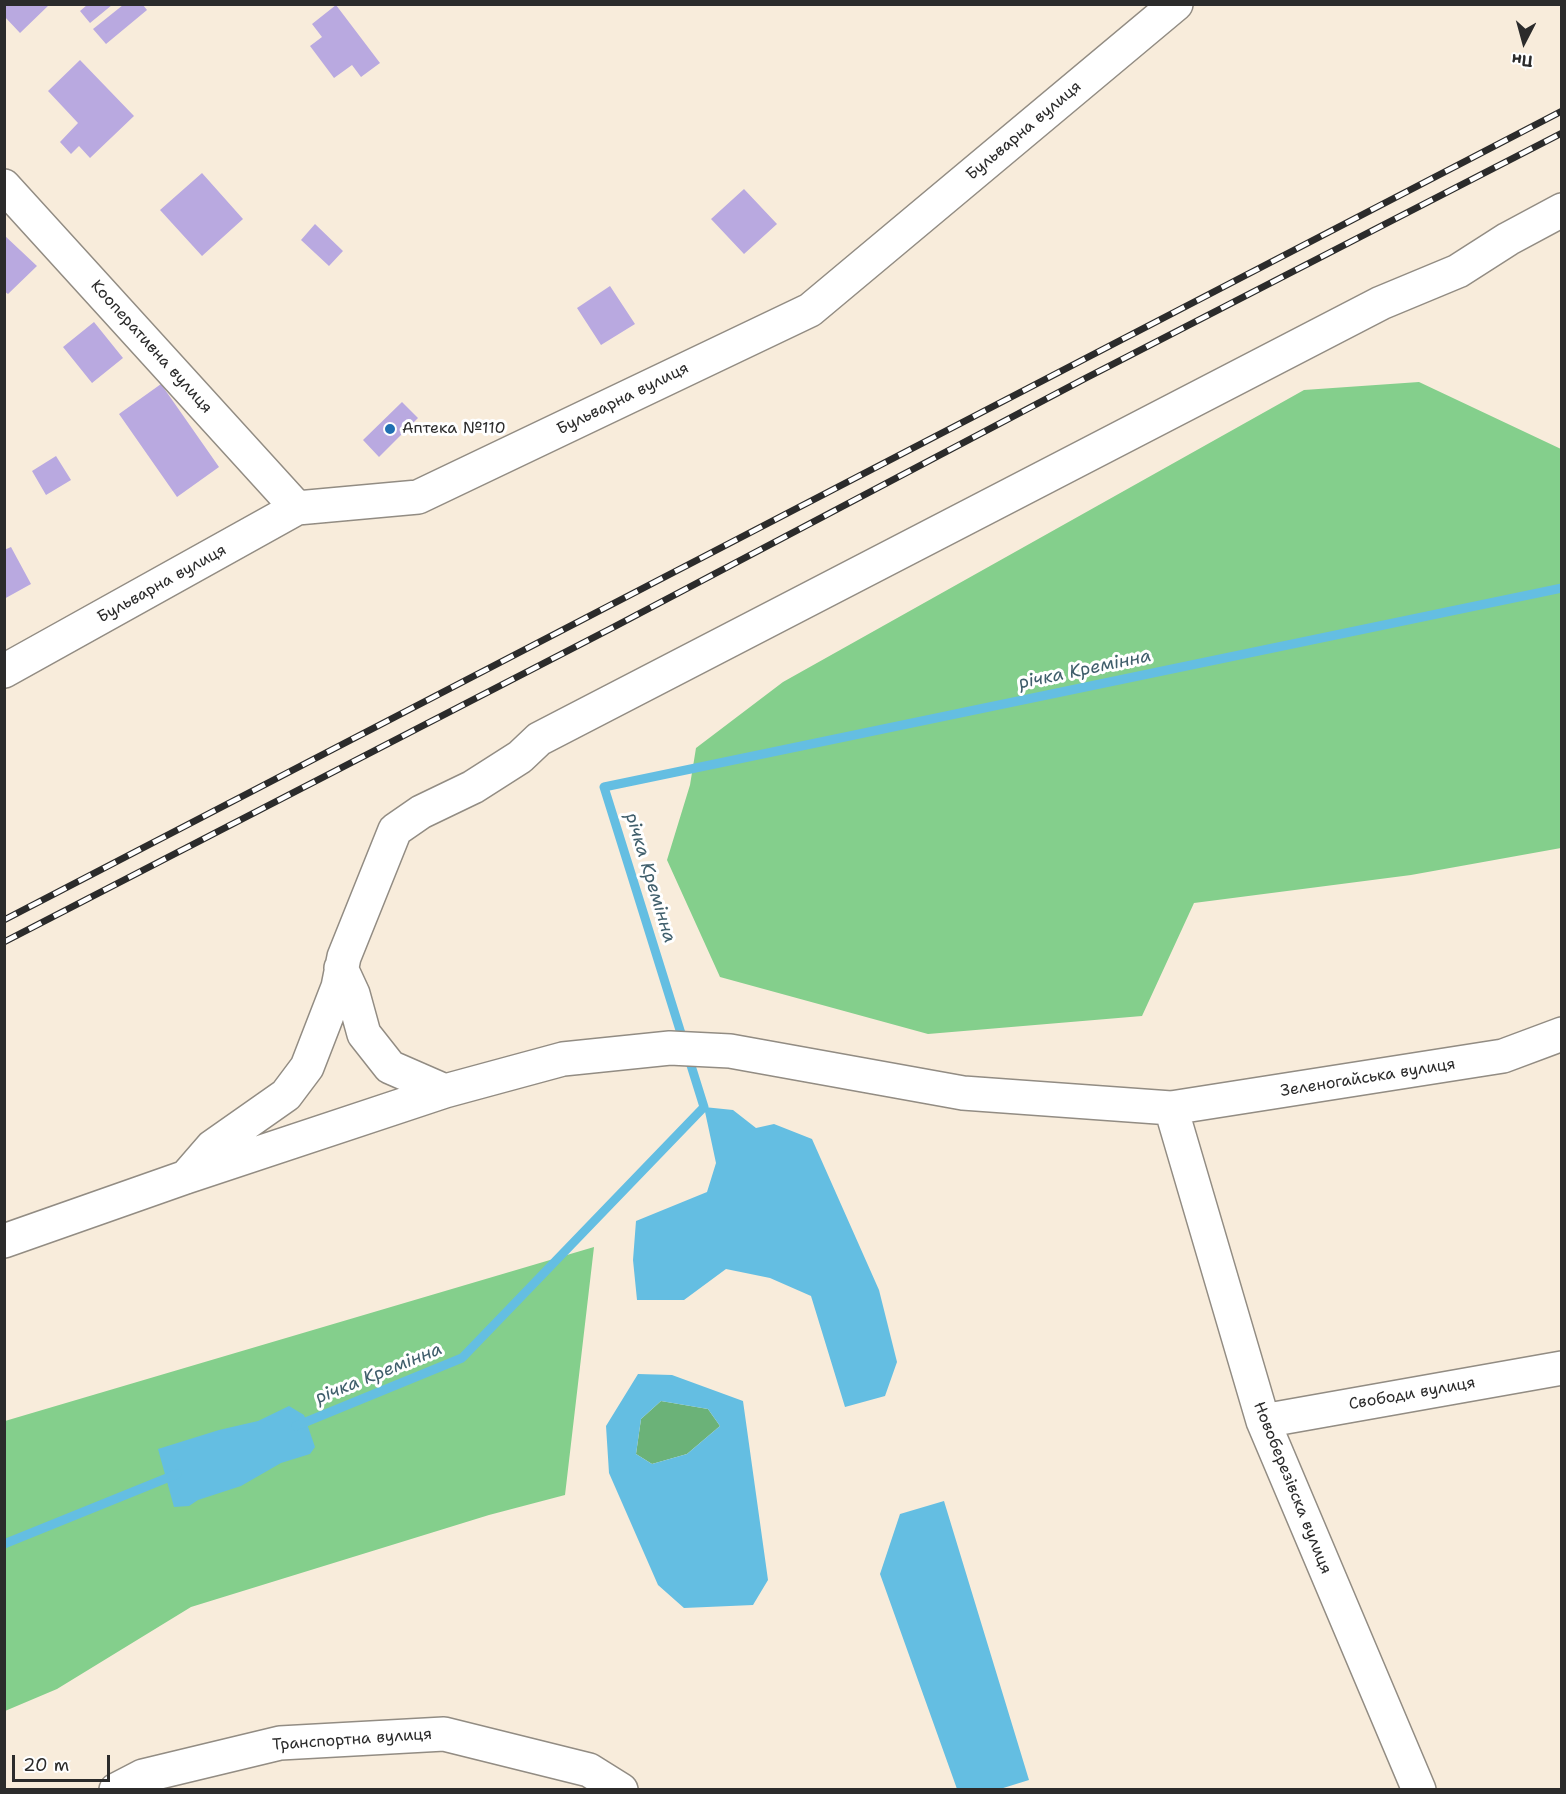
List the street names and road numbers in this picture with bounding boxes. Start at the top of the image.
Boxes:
street label: Бульварна вулиця [963,77,1085,185]
street label: Кооперативна вулиця [86,276,216,418]
street label: Бульварна вулиця [554,359,692,439]
street label: Бульварна вулиця [94,541,230,627]
street label: Зеленогайська вулиця [1279,1055,1457,1101]
street label: Свободи вулиця [1347,1373,1477,1415]
street label: Новоберезівска вулиця [1249,1399,1335,1577]
street label: Транспортна вулиця [271,1725,433,1755]

